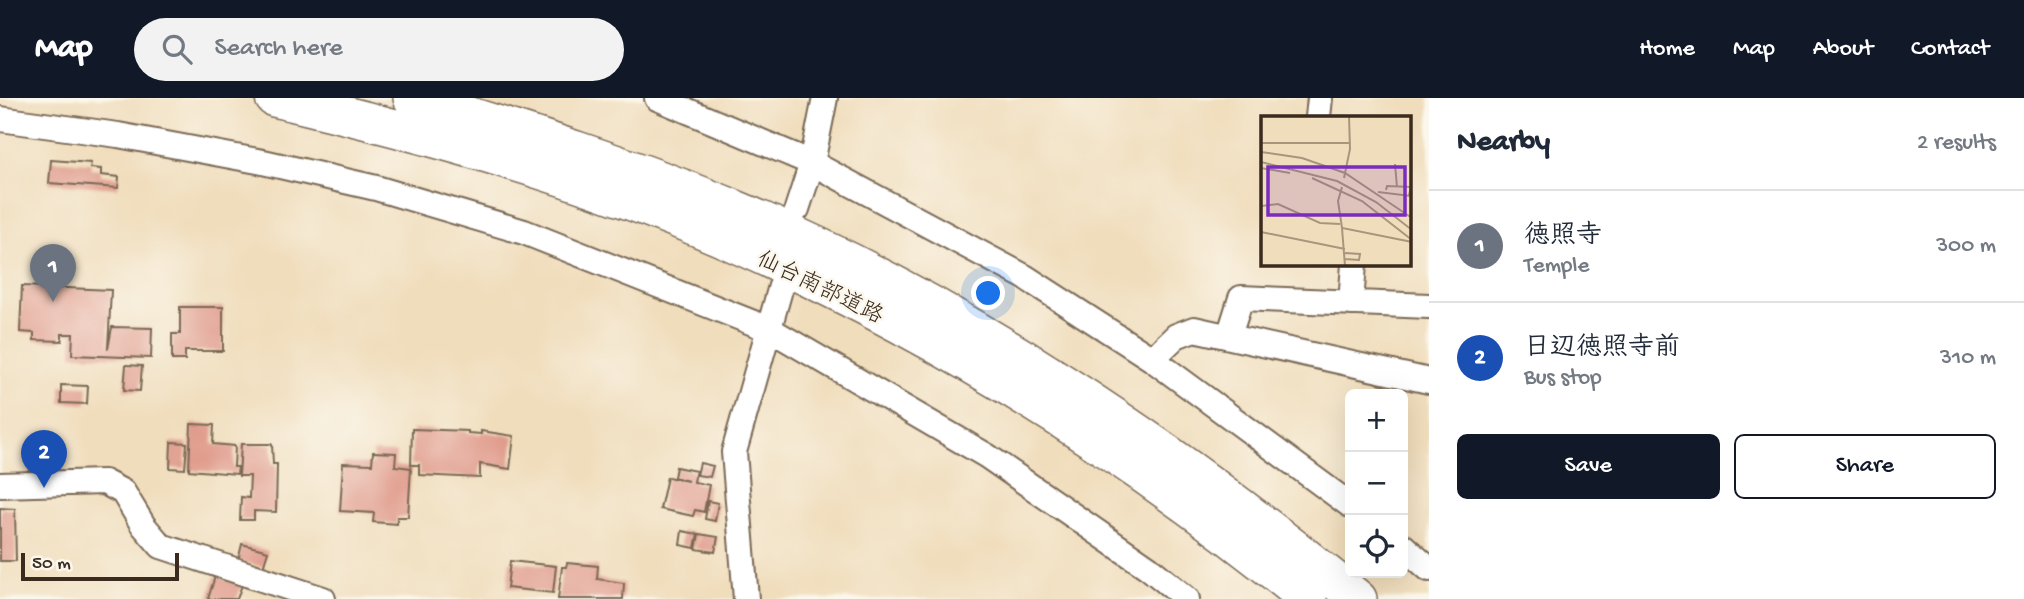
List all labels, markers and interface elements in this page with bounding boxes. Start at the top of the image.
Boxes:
search box [134,18,624,81]
text: Map [35,30,92,68]
icon: search [158,30,196,68]
text: Search here [214,34,343,65]
text: Home [1639,35,1695,64]
text: Map [1733,35,1775,64]
text: About [1813,35,1873,64]
text: Contact [1911,35,1989,64]
inset map [1261,116,1412,266]
text: Nearby [1457,126,1550,161]
text: 2 results [1917,130,1996,157]
text: 徳照寺 [1524,222,1602,253]
text: 1 [1475,233,1485,260]
text: 300 m [1936,233,1996,260]
pin: 1 [30,244,76,302]
street label: 仙台南部道路 [752,246,888,332]
text: Temple [1524,253,1589,280]
your location [971,276,1005,310]
text: 日辺徳照寺前 [1524,334,1680,365]
text: 2 [1474,345,1486,372]
text: 310 m [1940,345,1996,372]
text: Bus stop [1524,365,1602,392]
map controls [1345,389,1408,578]
button: + [1345,389,1408,452]
pin: 2 [21,430,67,488]
button: Save [1457,434,1720,499]
button: Share [1734,434,1996,499]
button: − [1345,452,1408,515]
button: locate [1345,515,1408,578]
scale bar [21,550,178,582]
text: 50 m [32,553,71,576]

